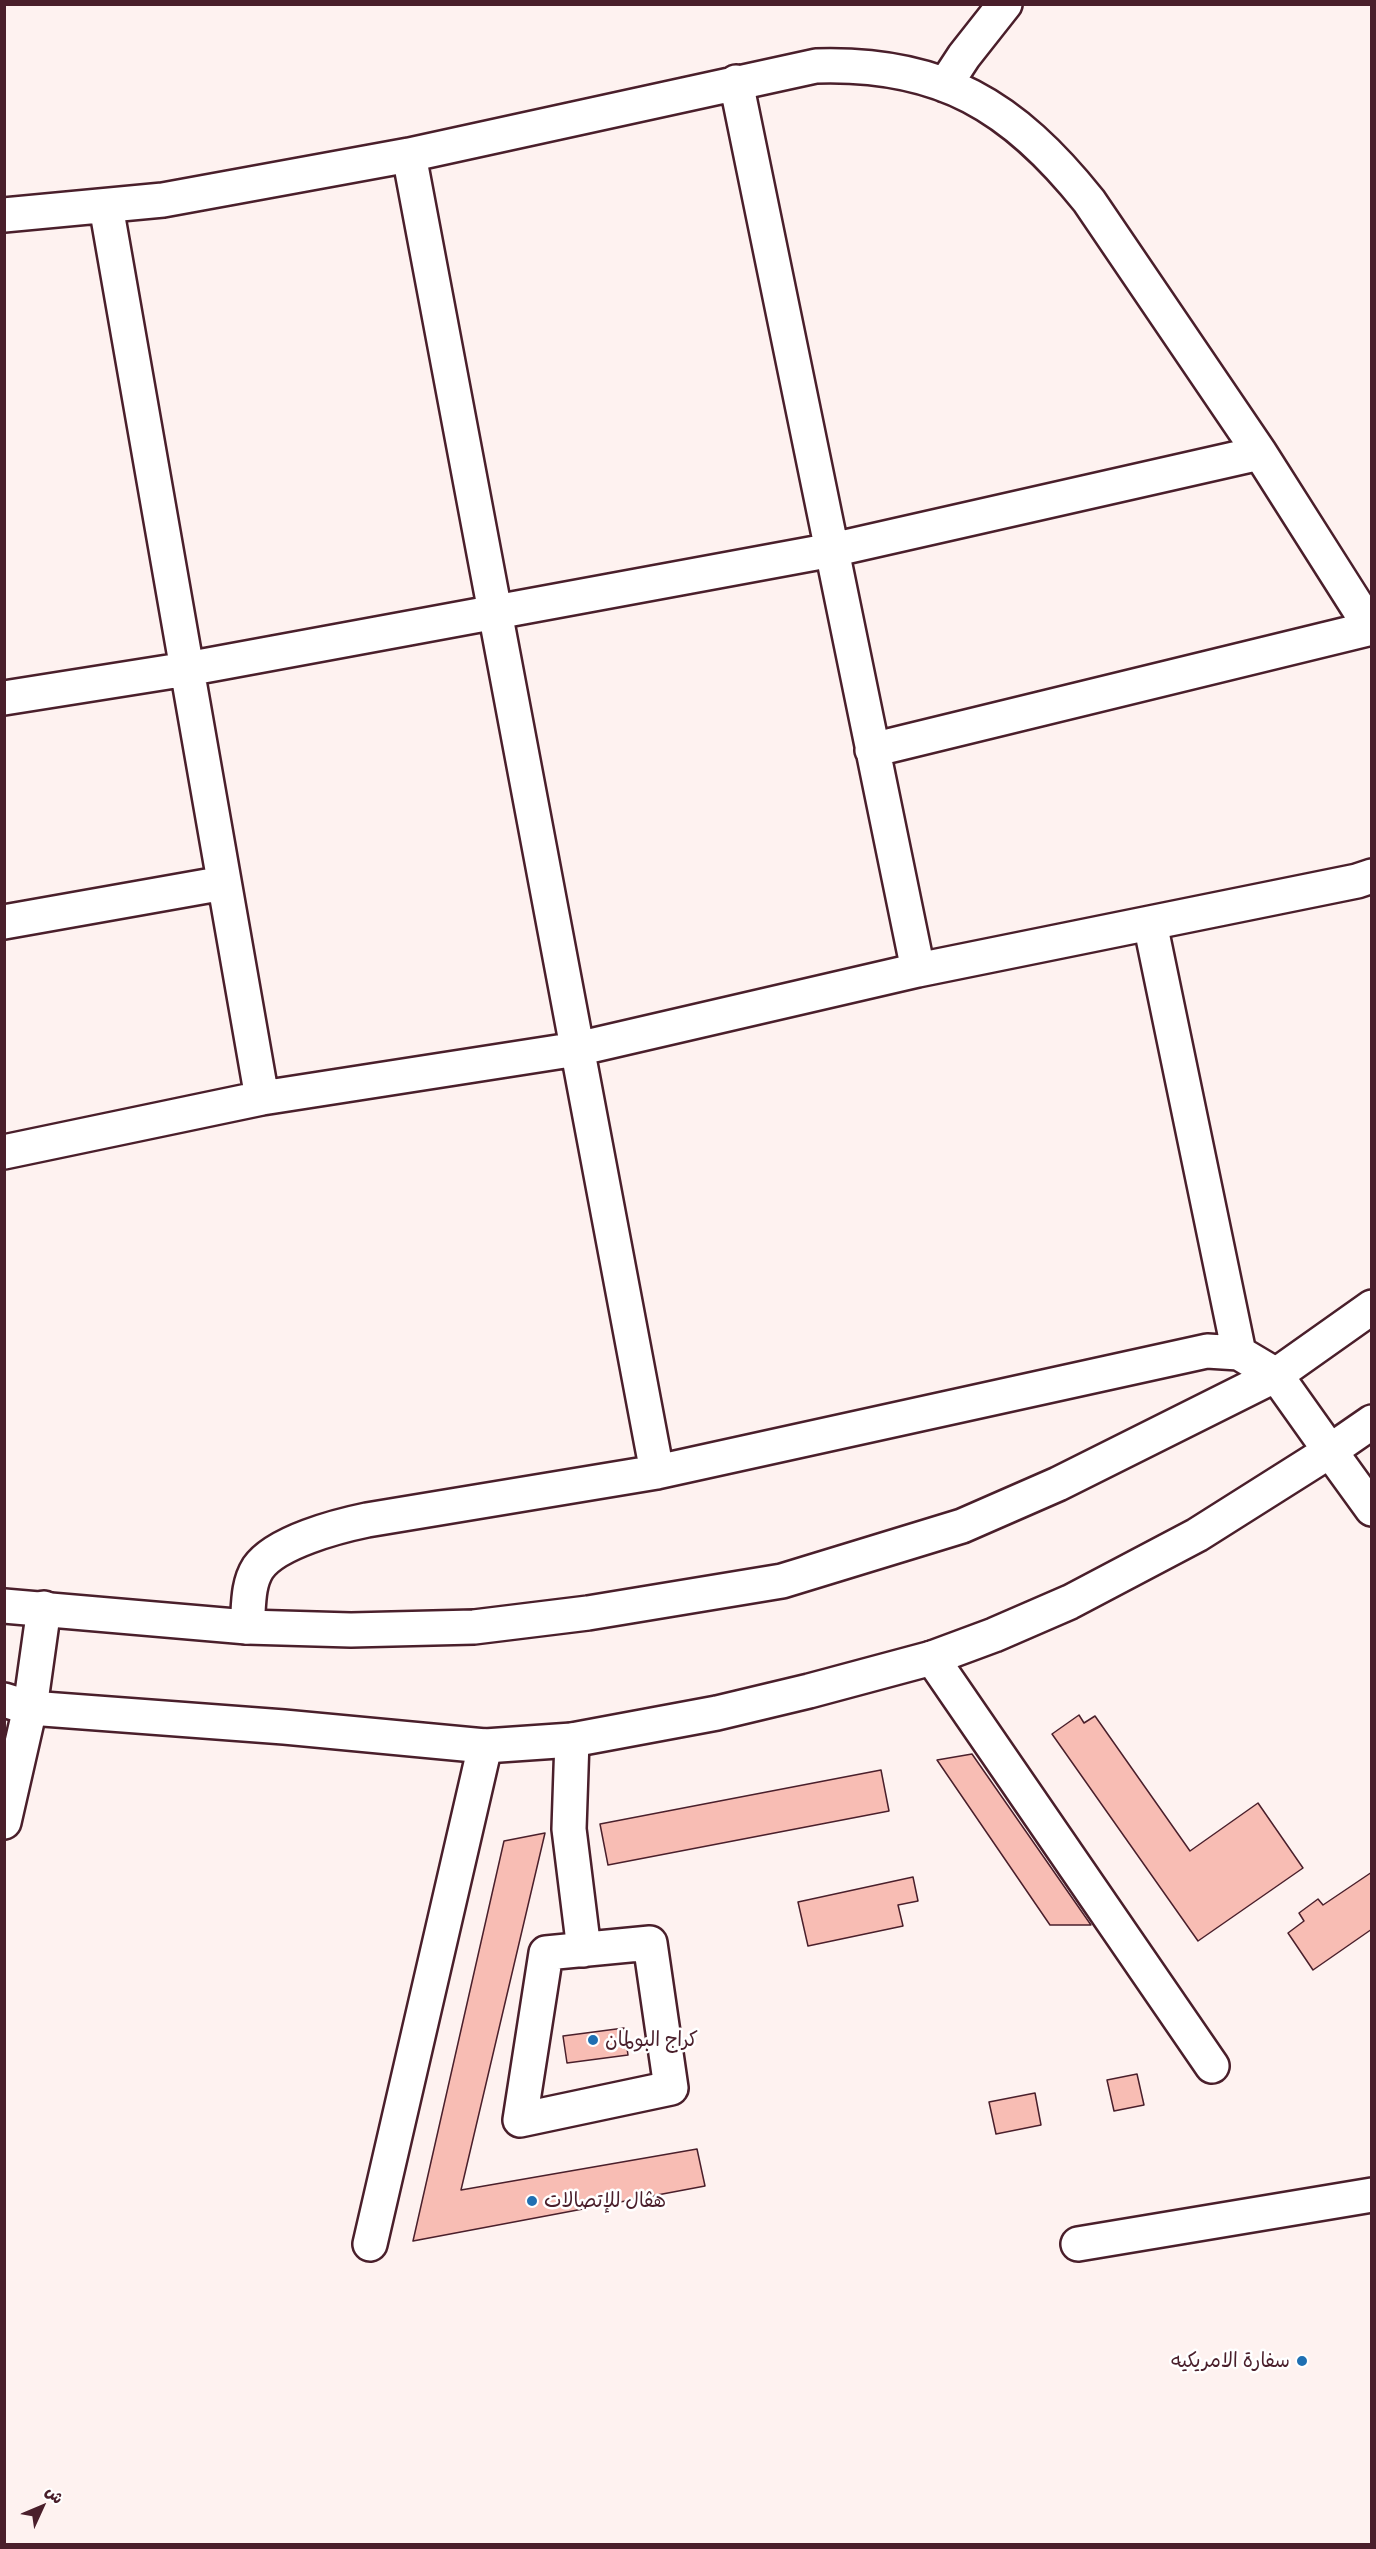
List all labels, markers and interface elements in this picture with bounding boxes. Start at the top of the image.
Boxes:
place label: كراج البولمان [605,2028,698,2052]
marker: كراج البولمان [586,2033,600,2047]
place label: هڤال للإتصالات [544,2189,666,2213]
marker: هڤال للإتصالات [525,2194,539,2208]
place label: سفارة الامريكيه [1171,2349,1290,2373]
marker: سفارة الامريكيه [1295,2354,1309,2368]
north arrow [12,2477,72,2537]
text: ش [42,2481,68,2508]

